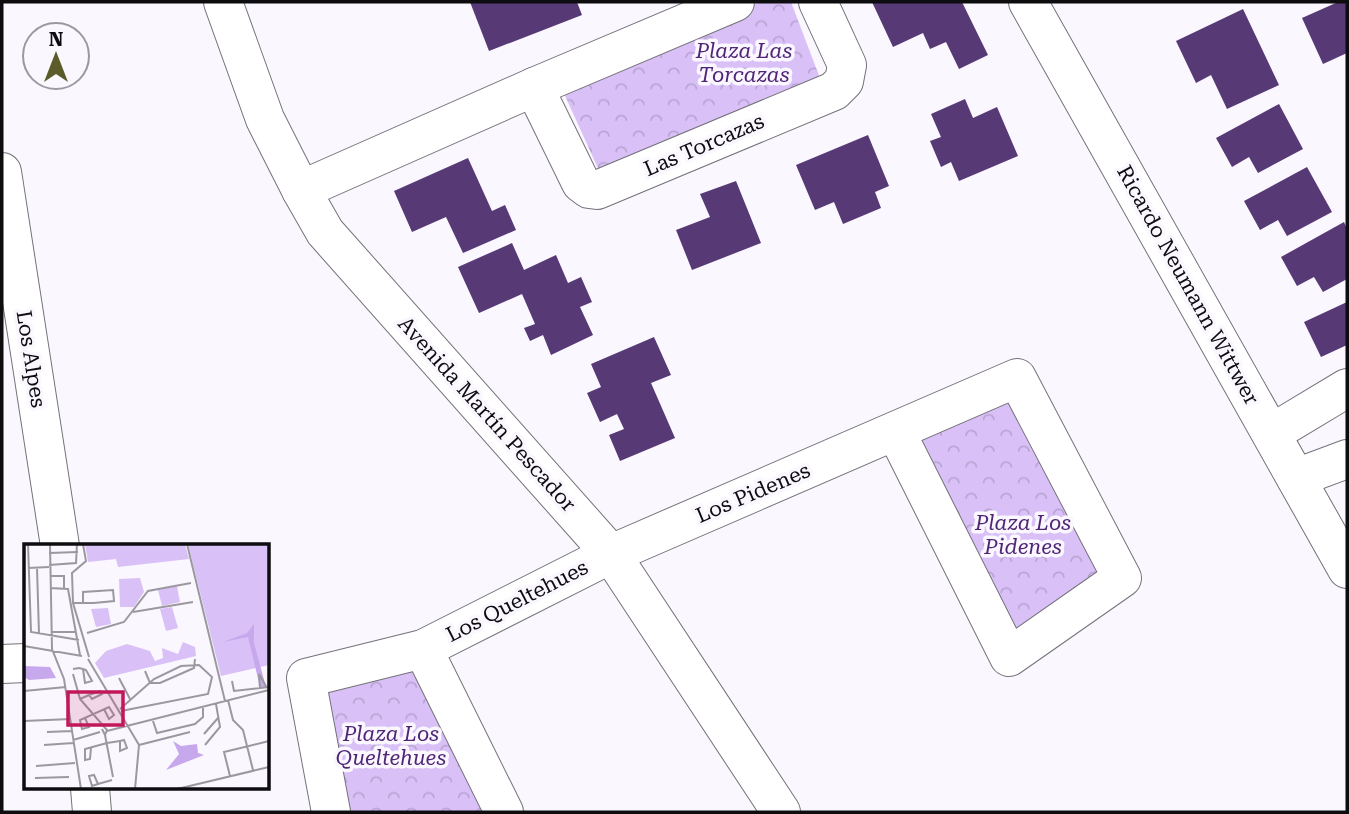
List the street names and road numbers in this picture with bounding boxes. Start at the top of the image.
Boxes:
street label: Las Torcazas [640,109,768,181]
street label: Ricardo Neumann Wittwer [1112,161,1264,409]
street label: Los Alpes [11,309,51,409]
street label: Avenida Martín Pescador [393,312,581,517]
street label: Los Pidenes [692,458,814,528]
street label: Los Queltehues [442,555,592,647]

